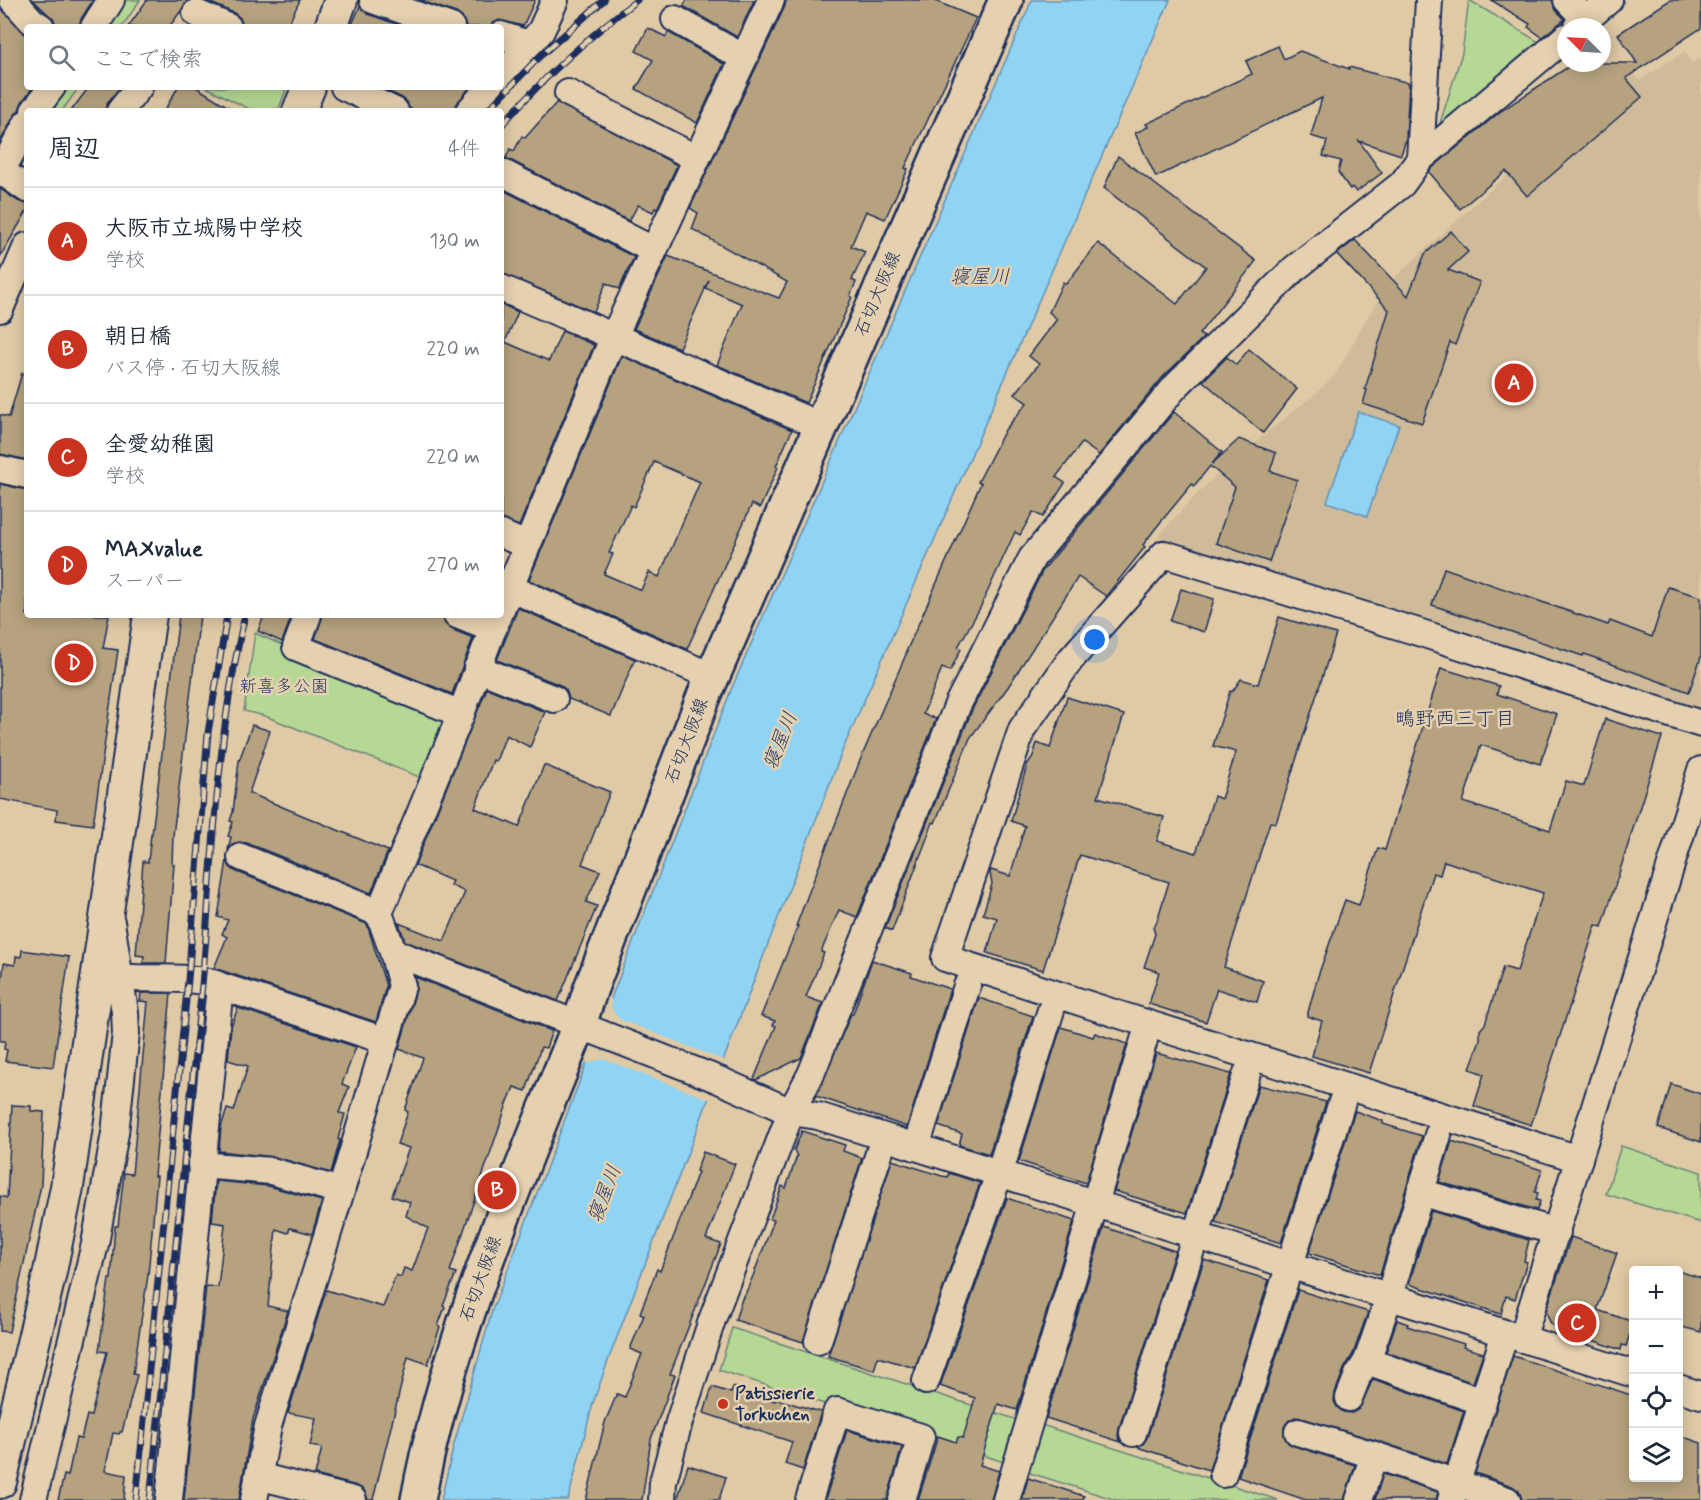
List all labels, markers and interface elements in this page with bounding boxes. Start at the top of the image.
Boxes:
north arrow [1557,18,1611,72]
search box [24,24,504,90]
icon: search [45,41,78,74]
text: ここで検索 [93,46,203,74]
text: 周辺 [48,133,100,167]
text: 4件 [448,136,480,163]
text: 大阪市立城陽中学校 [105,215,303,243]
text: A [61,228,74,255]
text: 130 m [429,228,480,255]
text: 学校 [105,247,145,274]
street label: 石切大阪線 [849,248,907,340]
water label: 寝屋川 [950,264,1010,291]
text: 朝日橋 [105,323,171,351]
text: B [61,336,74,363]
text: 220 m [426,336,480,363]
text: バス停 · 石切大阪線 [105,355,280,382]
pin: A [1494,360,1534,406]
text: 全愛幼稚園 [105,431,215,459]
text: C [60,444,75,471]
text: 220 m [426,444,480,471]
text: 学校 [105,463,145,490]
text: MAXvalue [105,536,203,564]
text: D [61,552,74,579]
text: 270 m [427,552,480,579]
text: スーパー [105,568,184,595]
your location [1080,625,1109,654]
pin: D [54,640,94,686]
park label: 新喜多公園 [239,675,329,699]
street label: 石切大阪線 [660,695,714,787]
district label: 鴫野西三丁目 [1395,706,1515,733]
water label: 寝屋川 [757,708,805,774]
water label: 寝屋川 [582,1161,628,1227]
pin: B [478,1168,516,1212]
street label: 石切大阪線 [454,1233,508,1325]
map controls [1629,1266,1683,1482]
button: + [1629,1266,1683,1320]
pin: C [1558,1300,1596,1346]
button: − [1629,1320,1683,1374]
button: locate [1629,1374,1683,1428]
place label: Patissierie Torkuchen [735,1382,815,1427]
marker: Patissierie Torkuchen [716,1397,730,1411]
button: layers [1629,1428,1683,1482]

